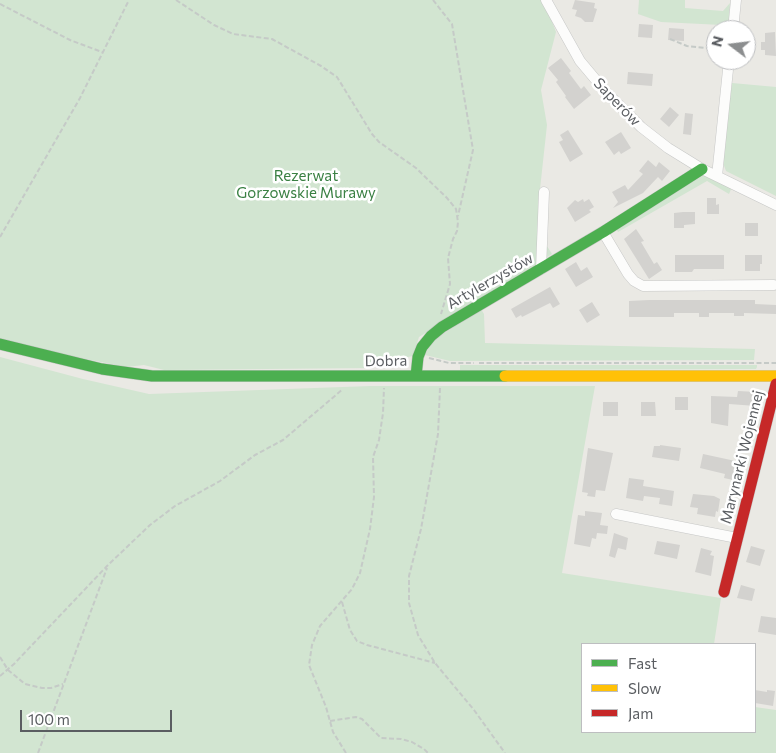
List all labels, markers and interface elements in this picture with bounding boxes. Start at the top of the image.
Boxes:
north arrow [706,20,756,70]
text: N [707,34,727,49]
street label: Saperów [590,74,644,130]
park label: Rezerwat Gorzowskie Murawy [236,167,376,202]
street label: Artylerzystów [444,249,536,313]
street label: Dobra [365,352,407,370]
street label: Marynarki Wojennej [717,388,767,526]
legend [581,643,756,733]
text: Fast [628,654,657,672]
text: Slow [628,679,661,697]
scale bar [22,700,175,732]
text: Jam [628,704,653,722]
text: 100 m [28,710,70,728]

